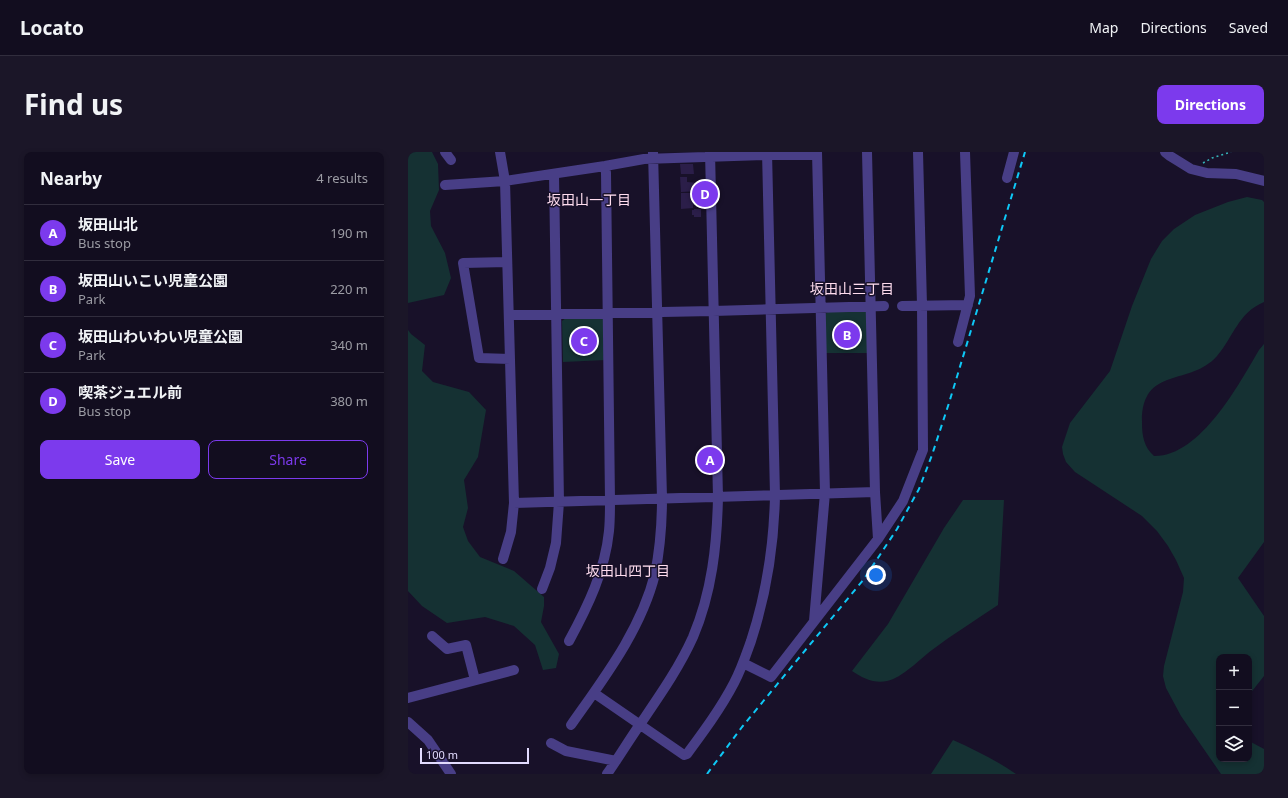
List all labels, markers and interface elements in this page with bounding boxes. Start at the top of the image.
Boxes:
text: Locato [20,15,84,41]
text: Map [1089,18,1118,37]
text: Directions [1140,18,1207,37]
text: Saved [1229,18,1268,37]
text: Find us [24,85,123,123]
button: Directions [1157,85,1264,124]
text: Nearby [40,167,102,190]
text: 4 results [316,169,368,187]
pin: D [692,179,718,209]
district label: 坂田山一丁目 [547,190,631,209]
text: 坂田山北 [78,214,138,234]
text: A [49,224,58,242]
text: 190 m [330,224,368,242]
text: Bus stop [78,234,131,252]
text: 坂田山いこい児童公園 [78,270,228,290]
district label: 坂田山三丁目 [810,279,894,298]
text: B [49,280,57,298]
text: 220 m [330,280,368,298]
text: Park [78,290,105,308]
pin: B [834,320,860,350]
text: 坂田山わいわい児童公園 [78,326,243,346]
pin: C [571,326,597,356]
text: C [49,336,57,354]
text: 340 m [330,336,368,354]
text: Park [78,346,105,364]
text: 喫茶ジュエル前 [78,382,182,402]
text: D [48,392,58,410]
text: 380 m [330,392,368,410]
text: Bus stop [78,402,131,420]
button: Save [40,440,200,479]
button: Share [208,440,368,479]
pin: A [697,445,723,475]
district label: 坂田山四丁目 [586,561,670,580]
your location [866,565,886,585]
map controls [1216,654,1252,762]
button: + [1216,654,1252,690]
button: − [1216,690,1252,726]
button: layers [1216,726,1252,762]
scale bar [420,746,529,765]
text: 100 m [426,747,458,762]

